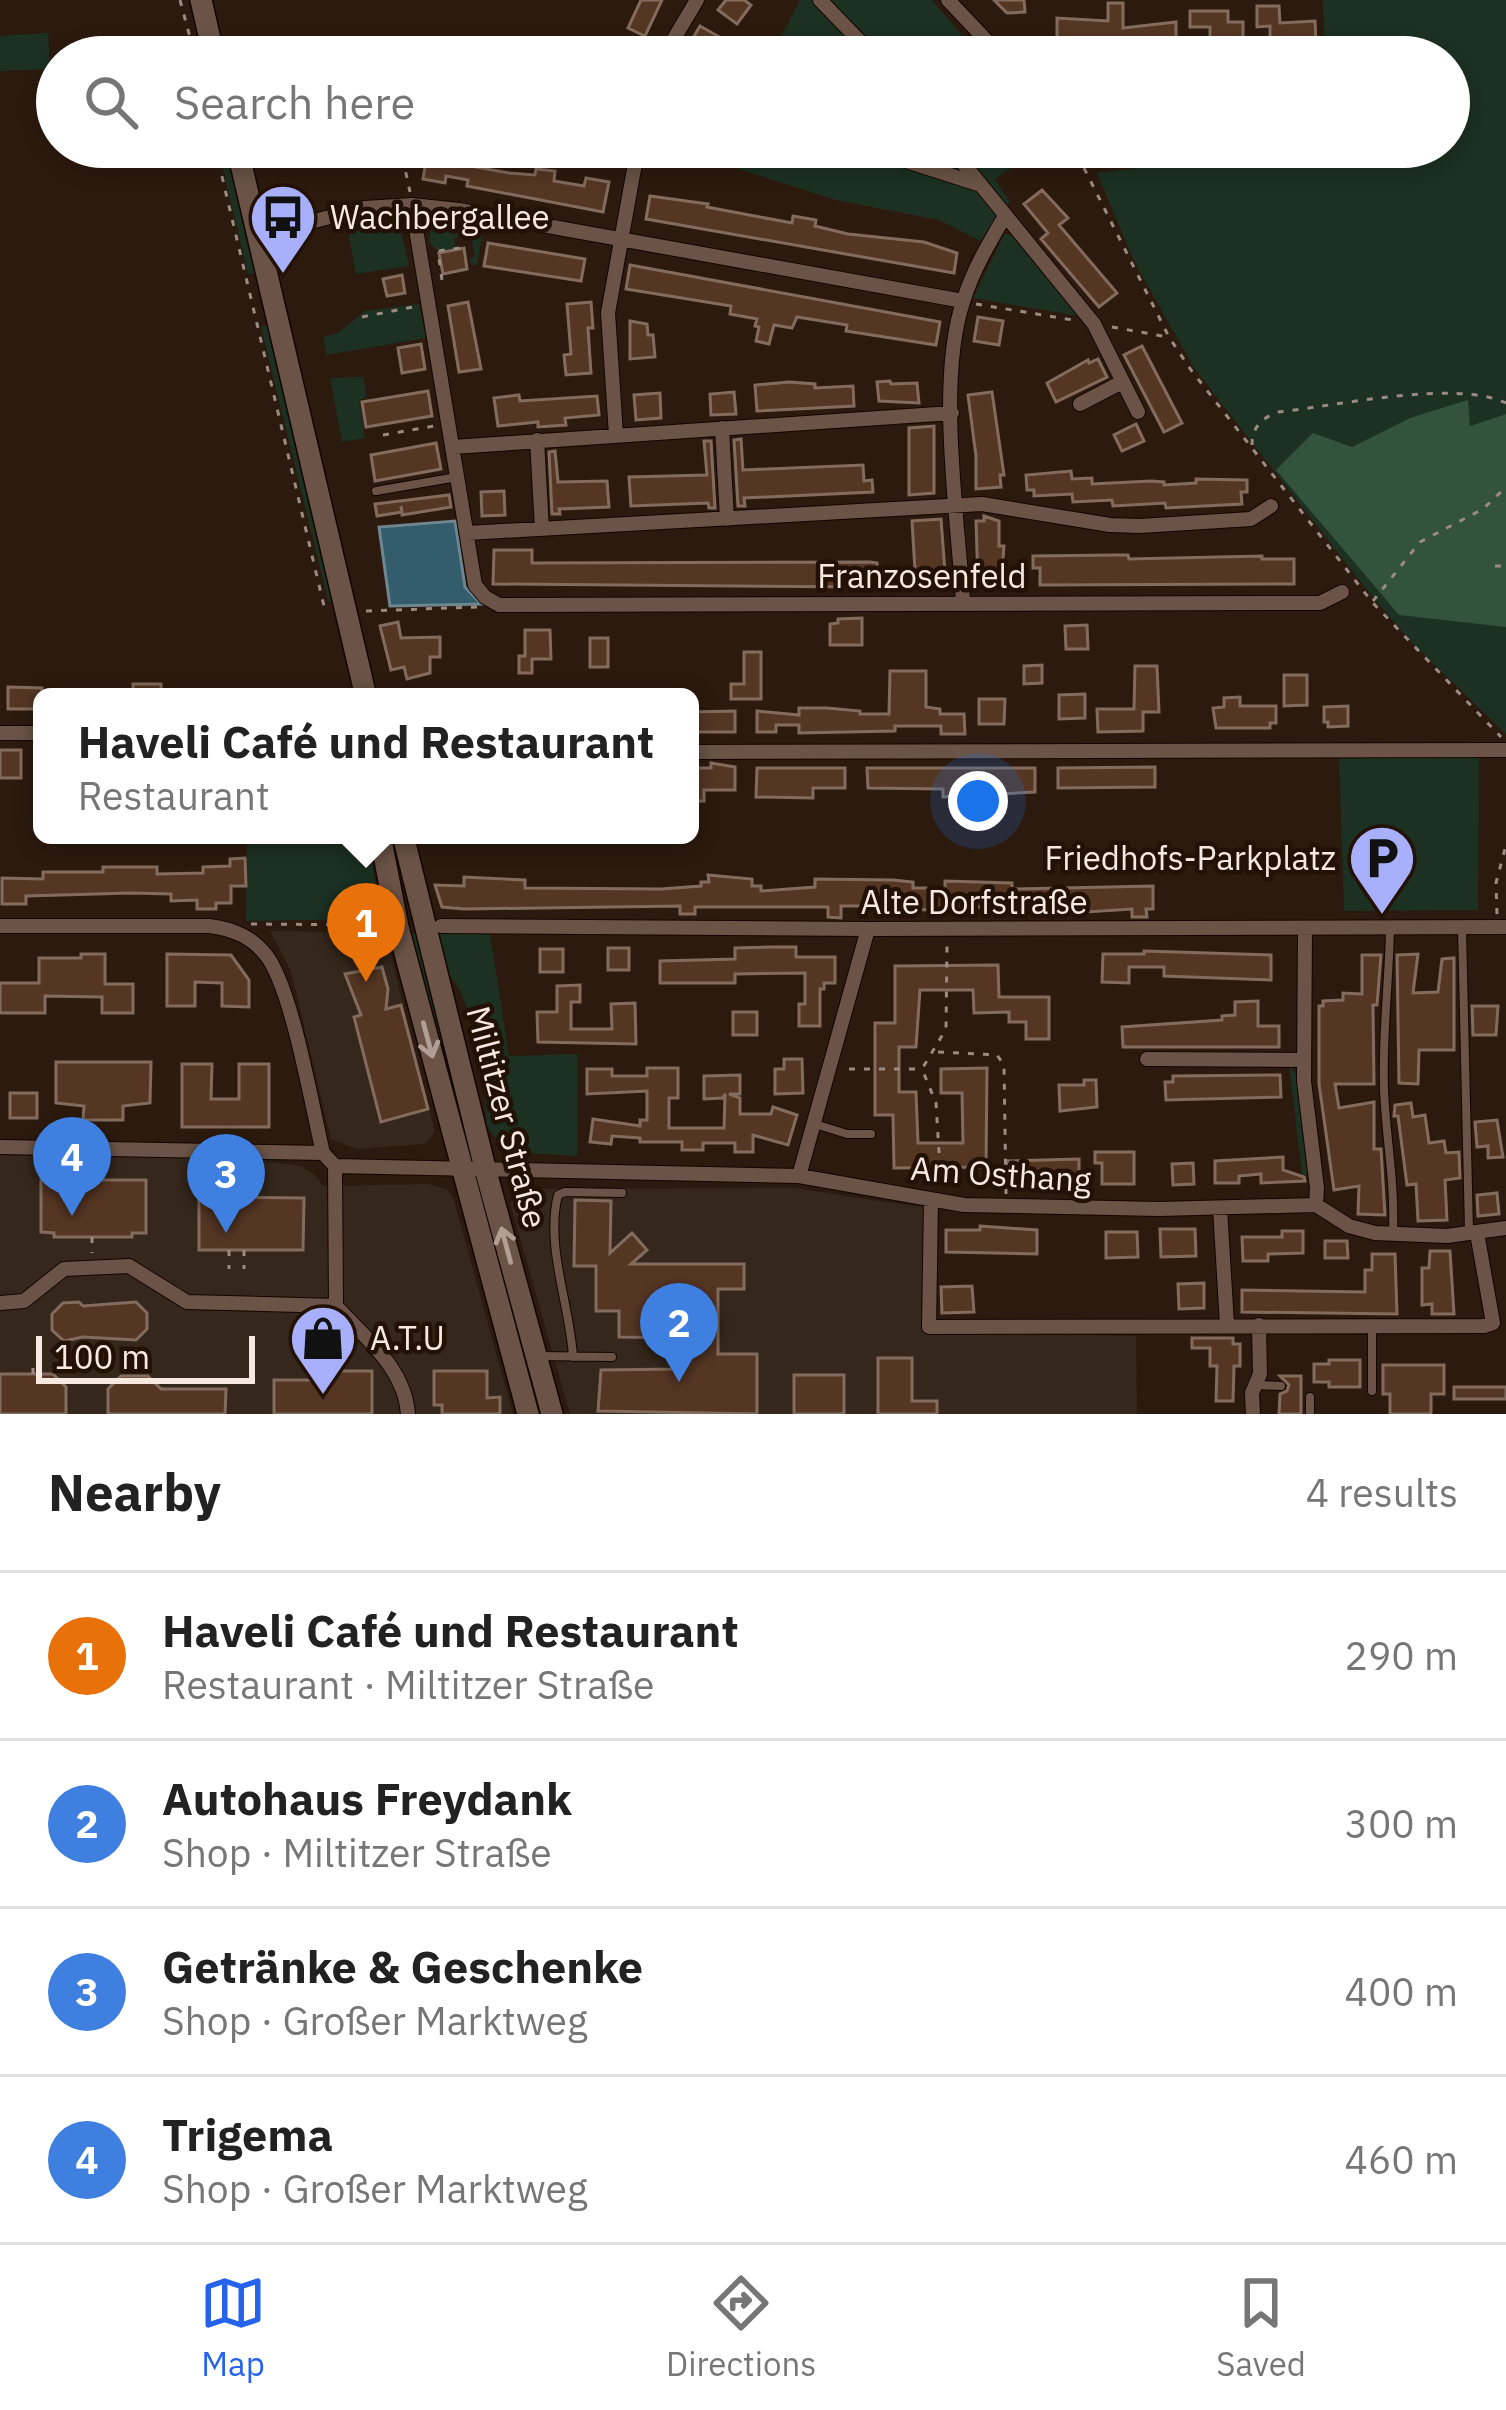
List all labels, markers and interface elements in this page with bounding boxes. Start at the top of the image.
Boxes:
search box [36,36,1470,168]
icon: search [78,69,144,135]
text: Search here [174,73,415,131]
bus stop icon: Wachbergallee [248,182,318,276]
place label: Wachbergallee [330,195,550,238]
street label: Franzosenfeld [817,554,1027,597]
popup [33,688,699,844]
text: Haveli Café und Restaurant [78,712,654,770]
text: Restaurant [78,770,270,821]
your location [948,771,1008,831]
parking icon: Friedhofs-Parkplatz [1347,823,1417,917]
place label: Friedhofs-Parkplatz [1045,836,1336,879]
street label: Alte Dorfstraße [860,880,1088,923]
pin: 1 [327,883,405,982]
street label: Miltitzer Straße [457,1001,558,1232]
one-way arrow [418,1020,440,1058]
pin: 4 [33,1117,111,1216]
pin: 3 [187,1134,265,1233]
street label: Am Osthang [909,1146,1093,1201]
one-way arrow [494,1227,516,1265]
pin: 2 [640,1283,718,1382]
shop icon: A.T.U [288,1303,358,1397]
place label: A.T.U [370,1316,445,1359]
scale bar [36,1330,255,1383]
text: 100 m [54,1335,150,1378]
text: Nearby [48,1459,221,1525]
text: 4 results [1306,1467,1458,1518]
text: Haveli Café und Restaurant [162,1601,739,1659]
text: 1 [75,1630,99,1681]
text: 290 m [1345,1630,1458,1681]
text: Restaurant · Miltitzer Straße [162,1659,654,1710]
text: Autohaus Freydank [162,1769,572,1827]
text: 2 [75,1798,99,1849]
text: 300 m [1345,1798,1458,1849]
text: Shop · Miltitzer Straße [162,1827,552,1878]
text: Getränke & Geschenke [162,1937,643,1995]
text: 3 [75,1966,99,2017]
text: 400 m [1345,1966,1458,2017]
text: Shop · Großer Marktweg [162,1995,588,2046]
text: Trigema [162,2105,333,2163]
text: 4 [75,2134,99,2185]
text: 460 m [1345,2134,1458,2185]
text: Shop · Großer Marktweg [162,2163,588,2214]
tab: Map [200,2270,266,2385]
tab: Directions [666,2270,816,2385]
tab: Saved [1216,2270,1306,2385]

